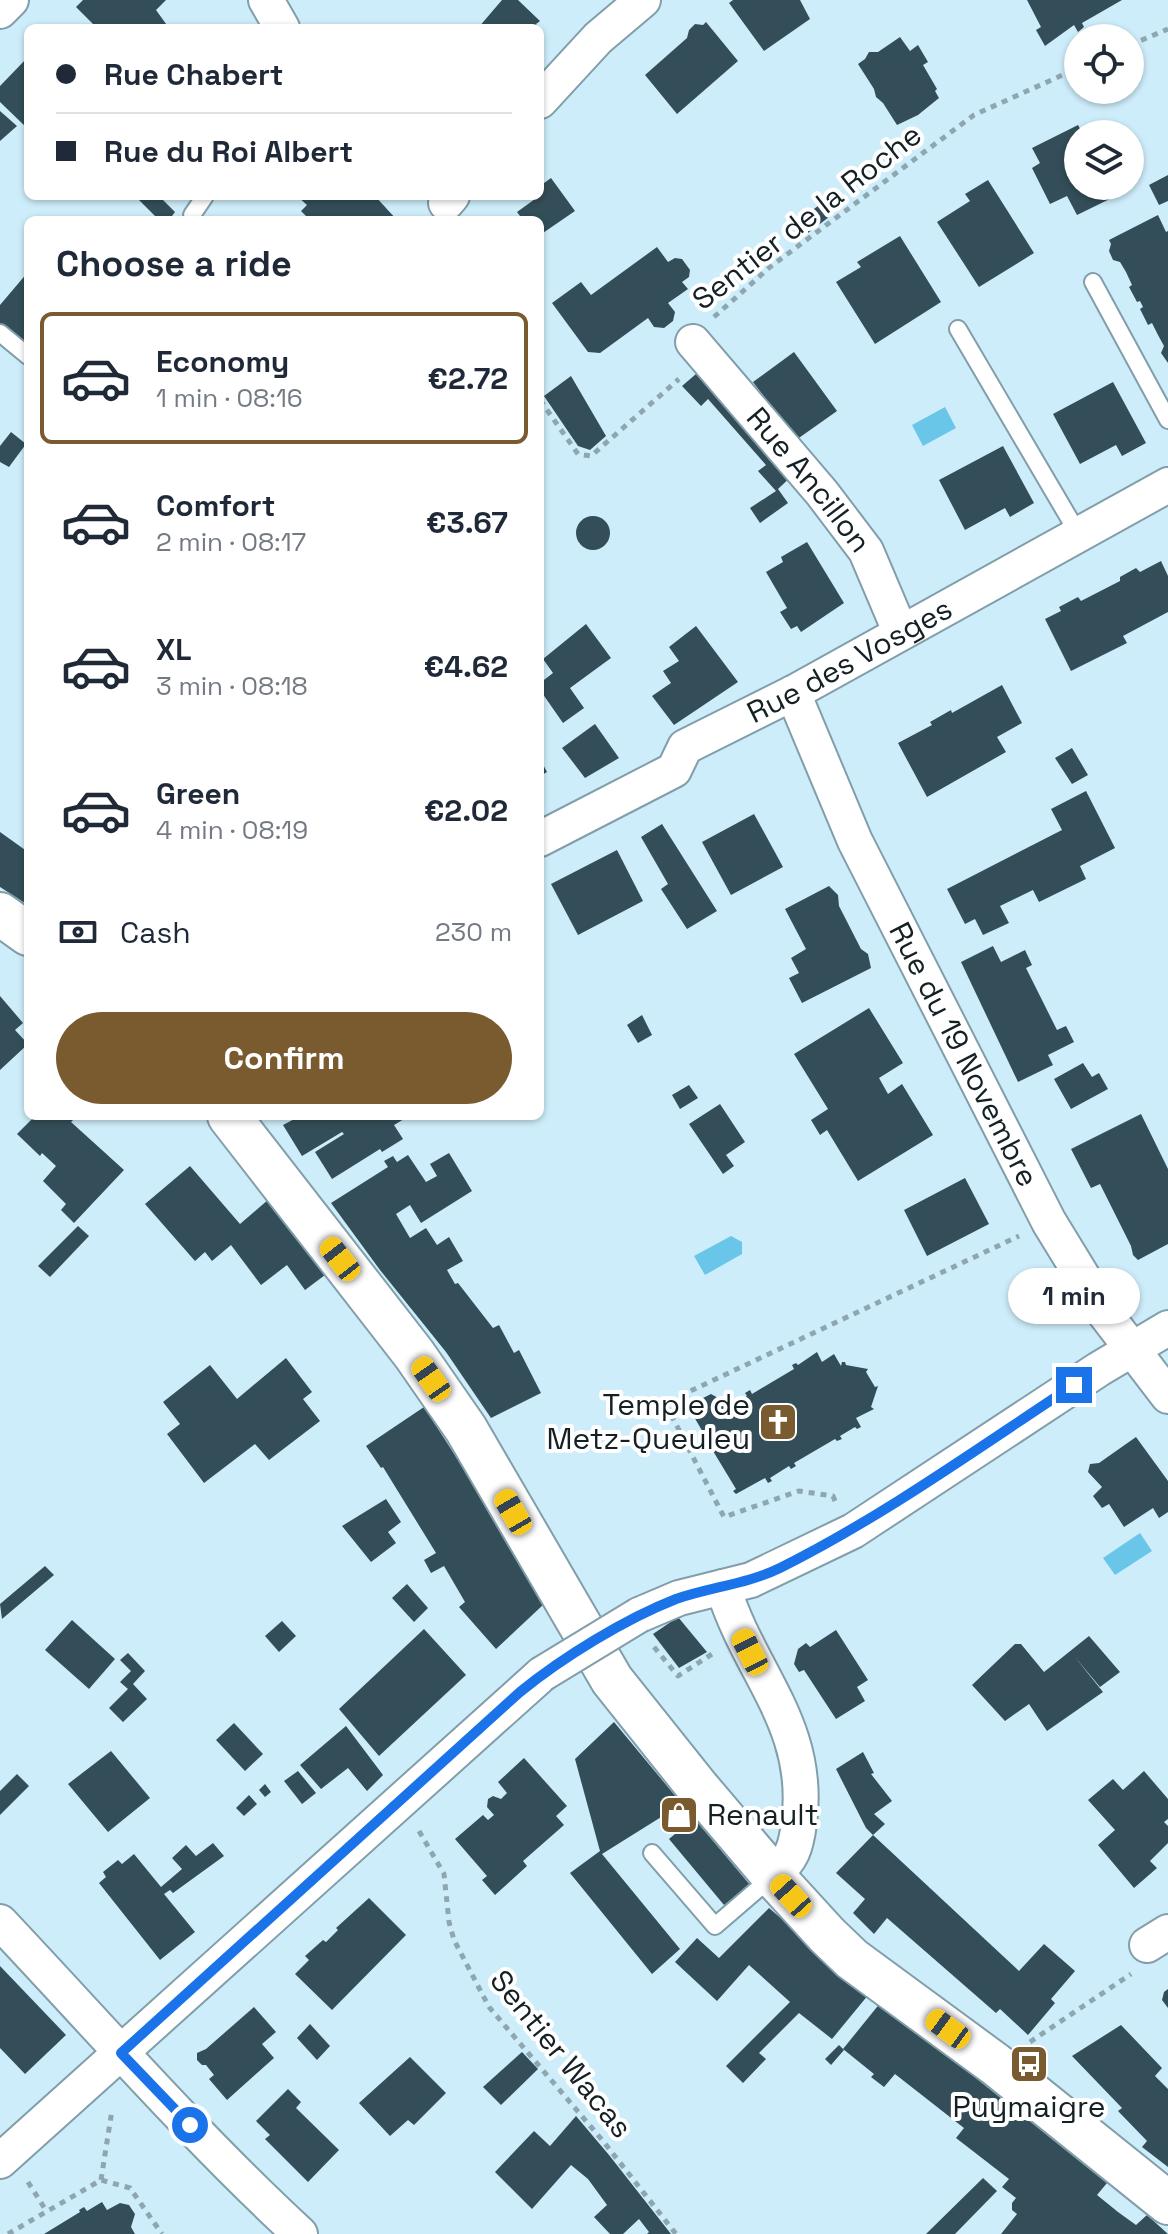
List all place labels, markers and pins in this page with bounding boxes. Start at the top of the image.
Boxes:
place label: Temple de Metz-Queuleu [547,1385,750,1458]
church icon: Temple de Metz-Queuleu [757,1401,799,1443]
shop icon: Renault [658,1794,700,1836]
place label: Renault [707,1795,818,1834]
bus stop icon: Puymaigre [1008,2043,1050,2085]
place label: Puymaigre [953,2087,1105,2126]

